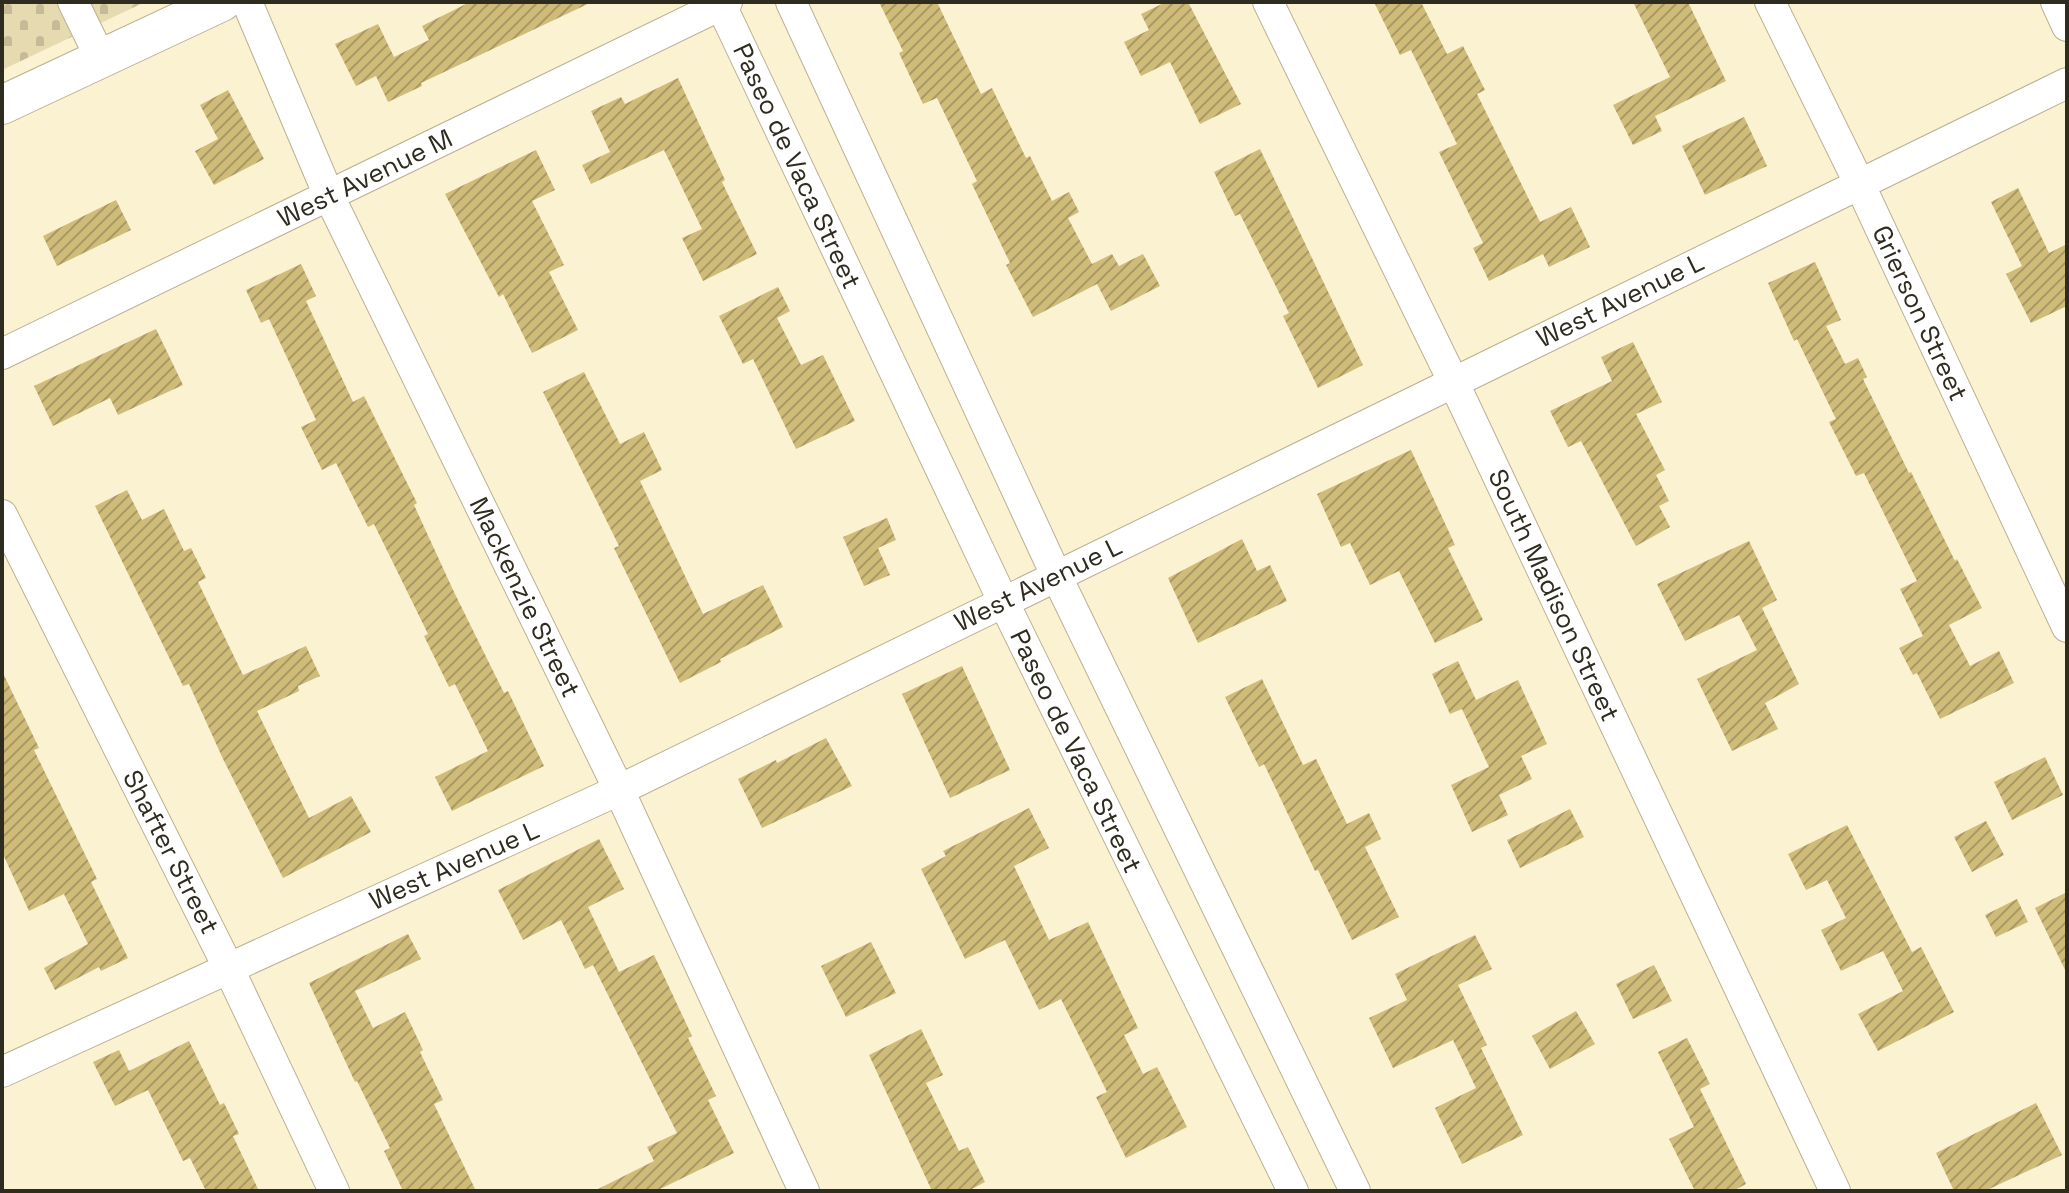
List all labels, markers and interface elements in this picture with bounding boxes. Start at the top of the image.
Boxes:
street label: Paseo de Vaca Street [725,38,869,294]
street label: West Avenue M [272,121,458,235]
street label: Grierson Street [1864,220,1976,406]
street label: West Avenue L [1531,245,1709,355]
street label: South Madison Street [1481,463,1627,727]
street label: Mackenzie Street [462,491,588,703]
street label: West Avenue L [949,529,1127,639]
street label: Paseo de Vaca Street [1002,624,1150,878]
street label: Shafter Street [115,764,227,940]
street label: West Avenue L [364,812,544,918]

